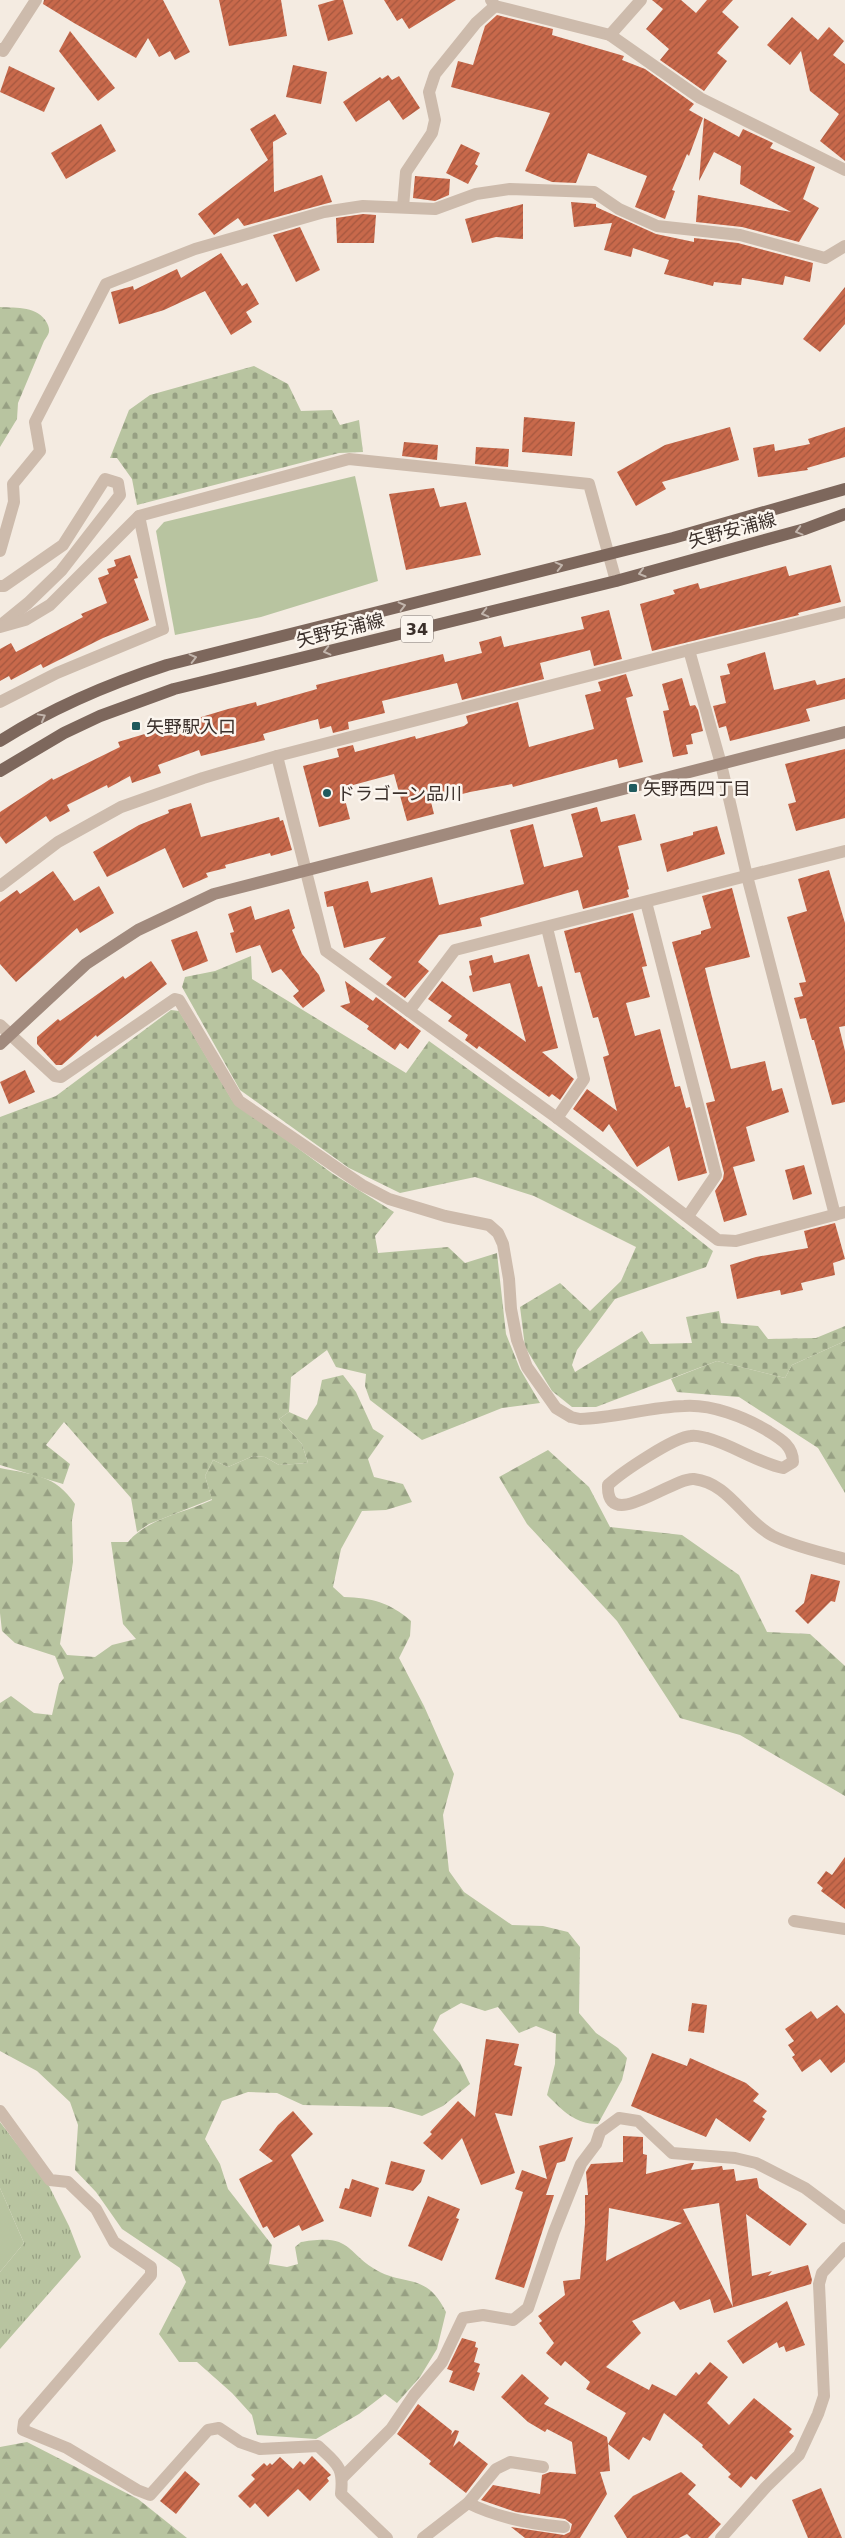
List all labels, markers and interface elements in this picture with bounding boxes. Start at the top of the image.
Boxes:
street label: 矢野安浦線 [686,508,778,552]
one-way arrow [796,525,804,535]
one-way arrow [555,561,564,572]
one-way arrow [638,567,647,578]
one-way arrow [397,601,406,612]
one-way arrow [480,607,489,618]
street label: 矢野安浦線 [294,609,386,651]
road number: 34 [401,616,433,642]
one-way arrow [322,645,331,656]
one-way arrow [189,653,198,664]
one-way arrow [37,713,46,723]
place label: 矢野駅入口 [146,716,236,737]
marker: 矢野駅入口 [130,720,142,732]
place label: 矢野西四丁目 [643,778,751,799]
marker: 矢野西四丁目 [627,782,639,794]
place label: ドラゴーン品川 [337,783,462,804]
marker: ドラゴーン品川 [321,787,333,799]

